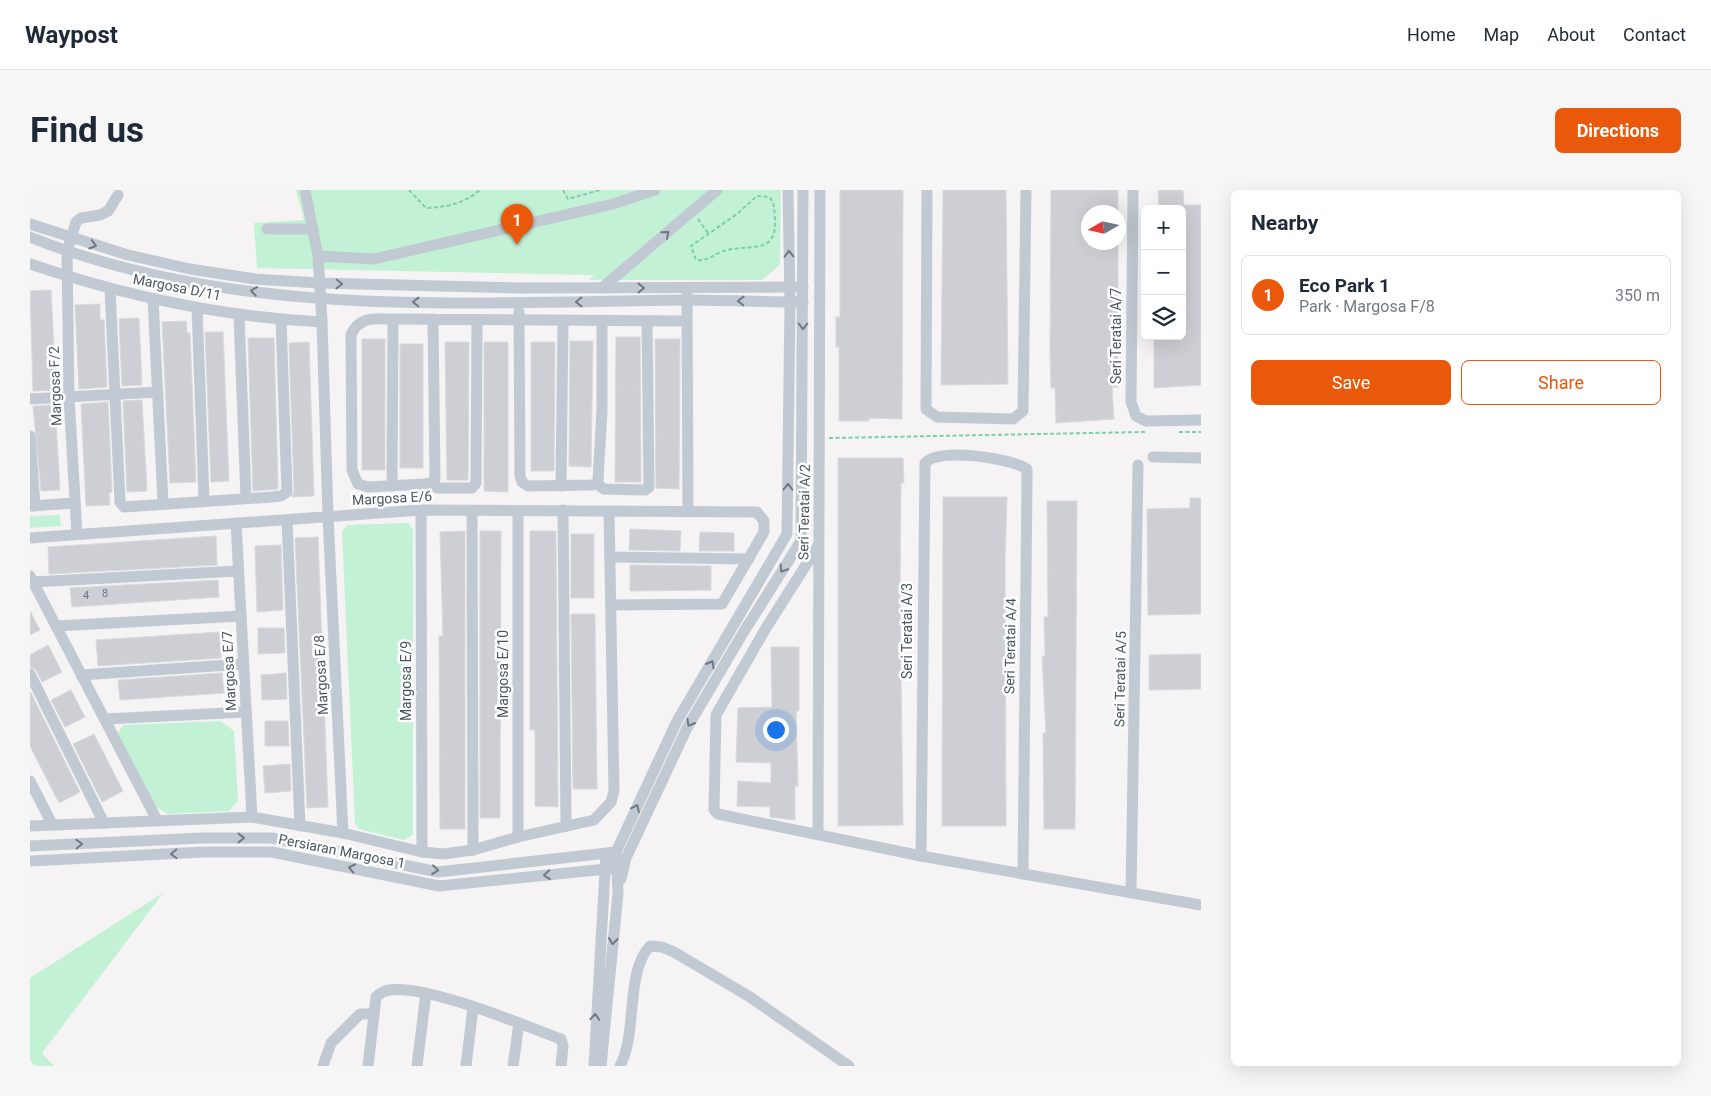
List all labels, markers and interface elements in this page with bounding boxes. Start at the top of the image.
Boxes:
text: Waypost [25,21,118,49]
text: Home [1407,24,1456,45]
text: Map [1484,24,1519,45]
text: About [1547,24,1595,45]
text: Contact [1623,24,1686,45]
button: Directions [1555,108,1681,153]
text: Find us [30,110,144,151]
pin: 1 [501,204,533,245]
north arrow [1081,205,1126,250]
map controls [1141,205,1186,340]
button: + [1141,205,1186,250]
text: Nearby [1251,211,1318,235]
one-way arrow [660,231,669,239]
one-way arrow [88,239,96,249]
one-way arrow [784,250,794,258]
button: − [1141,250,1186,295]
street label: Margosa D/11 [132,271,222,303]
text: Eco Park 1 [1299,274,1390,297]
one-way arrow [336,279,343,289]
one-way arrow [638,283,646,293]
one-way arrow [250,286,259,296]
text: 1 [1263,286,1273,305]
text: 350 m [1615,286,1660,305]
street label: Seri Teratai A/7 [1108,288,1124,384]
button: layers [1141,295,1186,340]
one-way arrow [412,296,420,307]
one-way arrow [737,296,744,306]
one-way arrow [574,297,582,308]
text: Park · Margosa F/8 [1299,297,1435,316]
one-way arrow [798,322,808,330]
street label: Margosa F/2 [46,346,64,426]
button: Save [1251,360,1451,405]
button: Share [1461,360,1661,405]
street label: Seri Teratai A/2 [795,464,813,560]
one-way arrow [783,483,793,490]
street label: Margosa E/6 [352,488,433,508]
one-way arrow [780,563,789,572]
street label: Seri Teratai A/3 [899,583,915,679]
house number: 8 [102,587,108,600]
house number: 4 [83,589,89,602]
street label: Seri Teratai A/4 [1001,598,1019,694]
street label: Margosa E/7 [219,630,239,711]
street label: Margosa E/10 [495,630,511,718]
street label: Seri Teratai A/5 [1111,631,1129,727]
street label: Margosa E/8 [311,634,331,715]
street label: Margosa E/9 [398,641,414,721]
one-way arrow [704,660,714,669]
one-way arrow [686,717,696,726]
your location [763,717,789,743]
one-way arrow [630,804,641,813]
street label: Persiaran Margosa 1 [277,831,407,871]
one-way arrow [238,833,245,843]
one-way arrow [75,838,83,849]
one-way arrow [170,848,178,859]
one-way arrow [348,863,357,874]
one-way arrow [432,864,440,875]
one-way arrow [543,870,551,881]
one-way arrow [608,938,619,946]
one-way arrow [590,1013,601,1021]

